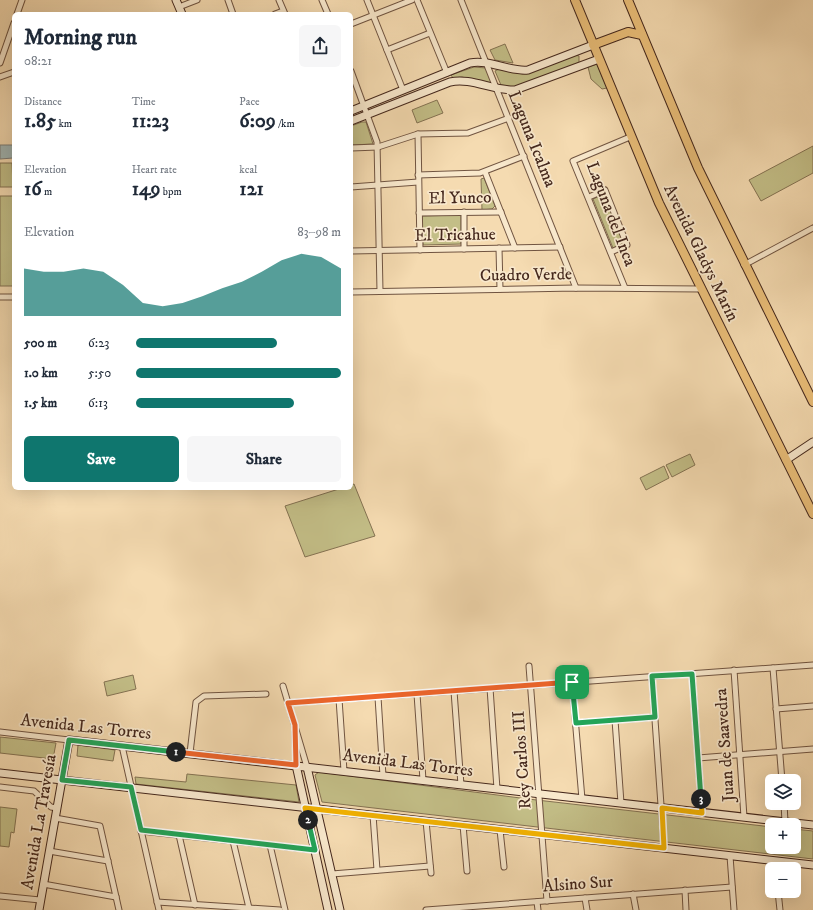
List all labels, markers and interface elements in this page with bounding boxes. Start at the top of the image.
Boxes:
text: Morning run [24,24,137,51]
button: share [299,25,341,67]
text: 08:21 [24,53,52,69]
street label: Laguna Icalma [503,88,562,191]
text: Distance [24,95,62,109]
text: Time [132,95,156,109]
text: Pace [239,95,260,109]
text: 1.85 [24,109,56,134]
text: 11:23 [132,109,169,134]
text: 6:09 [239,109,276,134]
text: km [56,117,72,131]
text: /km [276,117,295,131]
street label: Laguna del Inca [581,159,641,270]
text: Elevation [24,163,67,177]
text: Heart rate [132,163,177,177]
text: kcal [239,163,257,177]
text: 16 [24,177,42,202]
text: 149 [132,177,161,202]
text: 121 [239,177,264,202]
street label: Avenida Gladys Marín [658,181,744,325]
text: m [42,185,52,199]
text: bpm [161,185,182,199]
street label: El Yunco [428,186,492,210]
street label: El Tricahue [414,223,496,247]
text: Elevation [24,224,74,240]
text: 83–98 m [297,224,341,240]
street label: Cuadro Verde [480,263,572,287]
text: 500 m [24,335,57,351]
text: 6:23 [88,335,109,351]
text: 1.0 km [24,365,58,381]
text: 5:50 [88,365,111,381]
text: 1.5 km [24,395,57,411]
text: 6:13 [88,395,108,411]
button: Save [24,436,179,482]
button: Share [187,436,341,482]
pin [555,665,589,699]
icon: arrive [561,671,583,693]
street label: Juan de Saavedra [710,687,740,804]
street label: Avenida Las Torres [20,709,153,745]
street label: Rey Carlos III [508,710,536,810]
pin: 1 [166,742,186,762]
street label: Avenida Las Torres [342,744,475,782]
text: 1 [174,745,178,759]
street label: Avenida La Travesía [16,752,62,891]
map controls [765,774,801,898]
button: layers [765,774,801,810]
pin: 3 [691,789,711,809]
text: 3 [699,792,703,806]
pin: 2 [298,810,318,830]
text: 2 [305,813,311,827]
button: + [765,818,801,854]
button: − [765,862,801,898]
street label: Alsino Sur [542,871,614,897]

